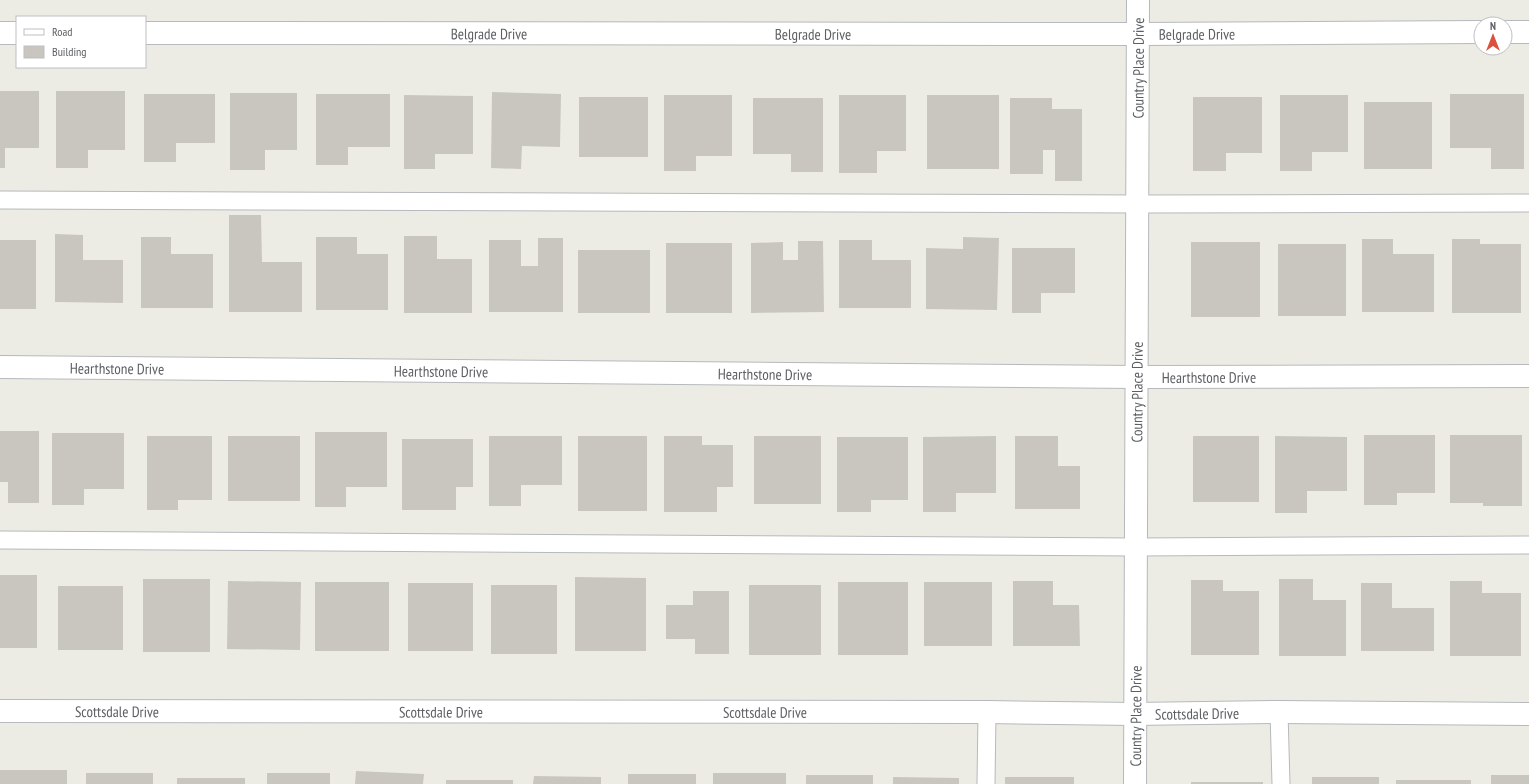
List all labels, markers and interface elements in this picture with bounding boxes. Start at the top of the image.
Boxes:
legend [16,16,146,68]
north arrow [1473,16,1513,56]
street label: Country Place Drive [1128,18,1147,118]
text: N [1490,19,1496,33]
text: Road [52,24,72,39]
street label: Belgrade Drive [451,24,527,43]
street label: Belgrade Drive [775,24,851,43]
street label: Belgrade Drive [1159,24,1235,43]
text: Building [52,44,87,59]
street label: Country Place Drive [1127,342,1146,442]
street label: Hearthstone Drive [70,358,164,378]
street label: Hearthstone Drive [394,361,488,381]
street label: Hearthstone Drive [718,364,812,384]
street label: Hearthstone Drive [1162,367,1256,386]
street label: Country Place Drive [1126,666,1145,766]
street label: Scottsdale Drive [75,702,159,721]
street label: Scottsdale Drive [399,702,483,721]
street label: Scottsdale Drive [723,702,807,721]
street label: Scottsdale Drive [1155,703,1239,723]

